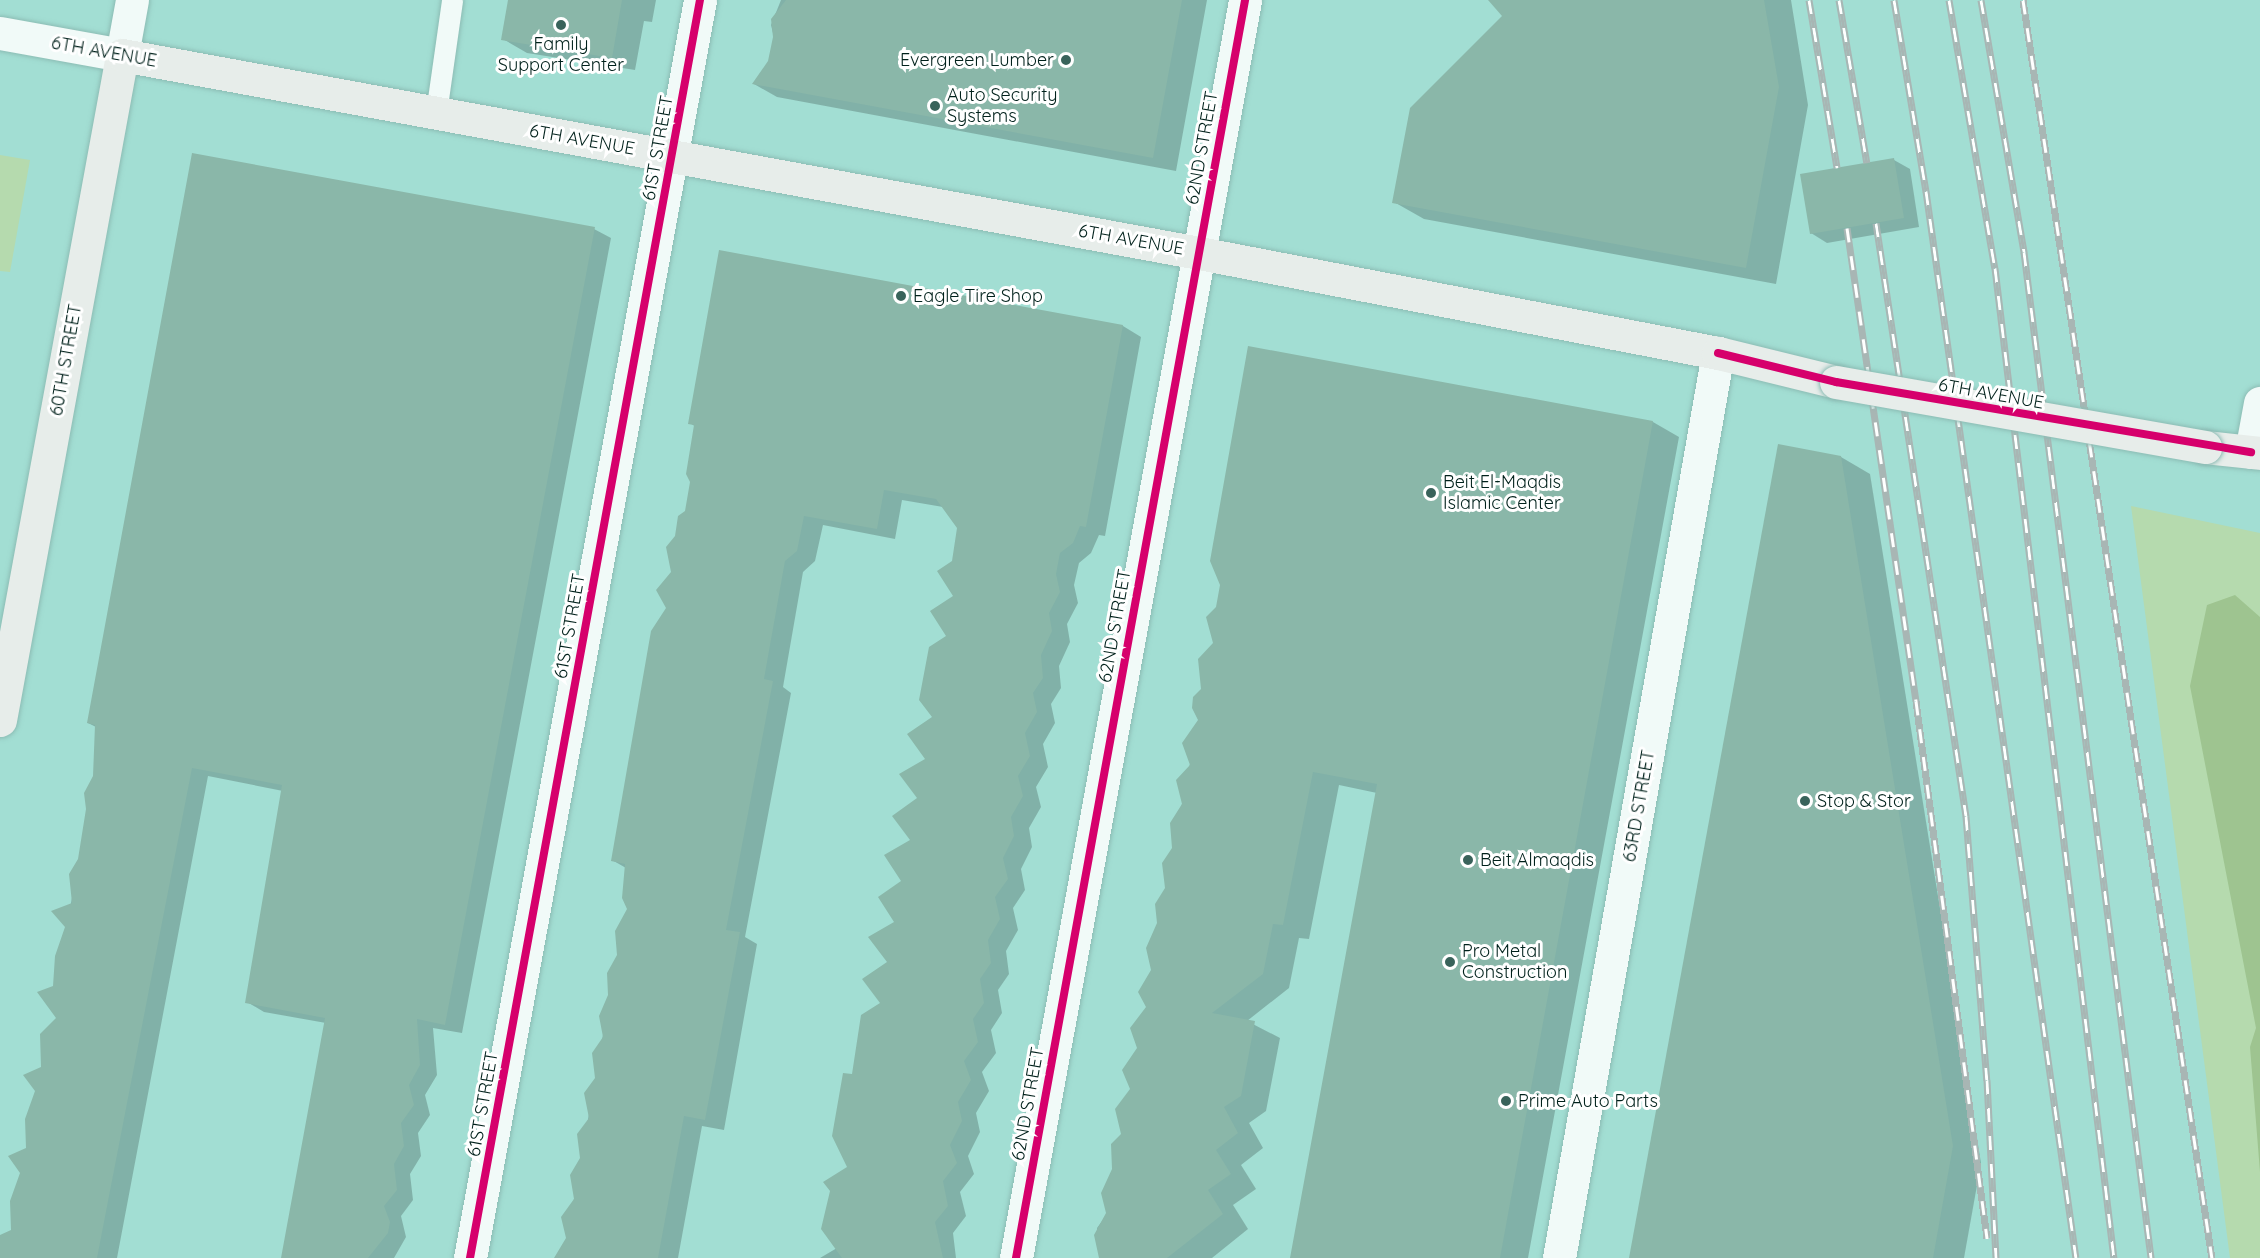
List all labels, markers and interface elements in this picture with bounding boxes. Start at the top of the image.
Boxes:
marker: Family Support Center [554,18,568,32]
street label: 6TH AVENUE [50,32,158,72]
place label: Family Support Center [498,34,624,76]
place label: Evergreen Lumber [900,49,1054,71]
marker: Evergreen Lumber [1059,53,1073,67]
place label: Auto Security Systems [947,85,1057,128]
street label: 62ND STREET [1181,90,1223,206]
street label: 61ST STREET [638,94,678,202]
marker: Auto Security Systems [928,99,942,113]
street label: 6TH AVENUE [528,120,636,160]
street label: 6TH AVENUE [1077,220,1185,260]
place label: Eagle Tire Shop [913,285,1043,307]
marker: Eagle Tire Shop [894,289,908,303]
street label: 60TH STREET [46,302,86,418]
street label: 6TH AVENUE [1937,374,2045,414]
place label: Beit El-Maqdis Islamic Center [1443,472,1561,514]
marker: Beit El-Maqdis Islamic Center [1424,486,1438,500]
street label: 62ND STREET [1094,568,1136,684]
street label: 61ST STREET [550,572,590,680]
street label: 63RD STREET [1619,748,1659,864]
place label: Stop & Stor [1817,790,1911,812]
marker: Stop & Stor [1798,794,1812,808]
place label: Beit Almaqdis [1480,849,1594,871]
marker: Beit Almaqdis [1461,853,1475,867]
place label: Pro Metal Construction [1462,941,1567,984]
marker: Pro Metal Construction [1443,955,1457,969]
street label: 62ND STREET [1007,1046,1049,1162]
street label: 61ST STREET [463,1050,503,1158]
place label: Prime Auto Parts [1518,1090,1658,1112]
marker: Prime Auto Parts [1499,1094,1513,1108]

